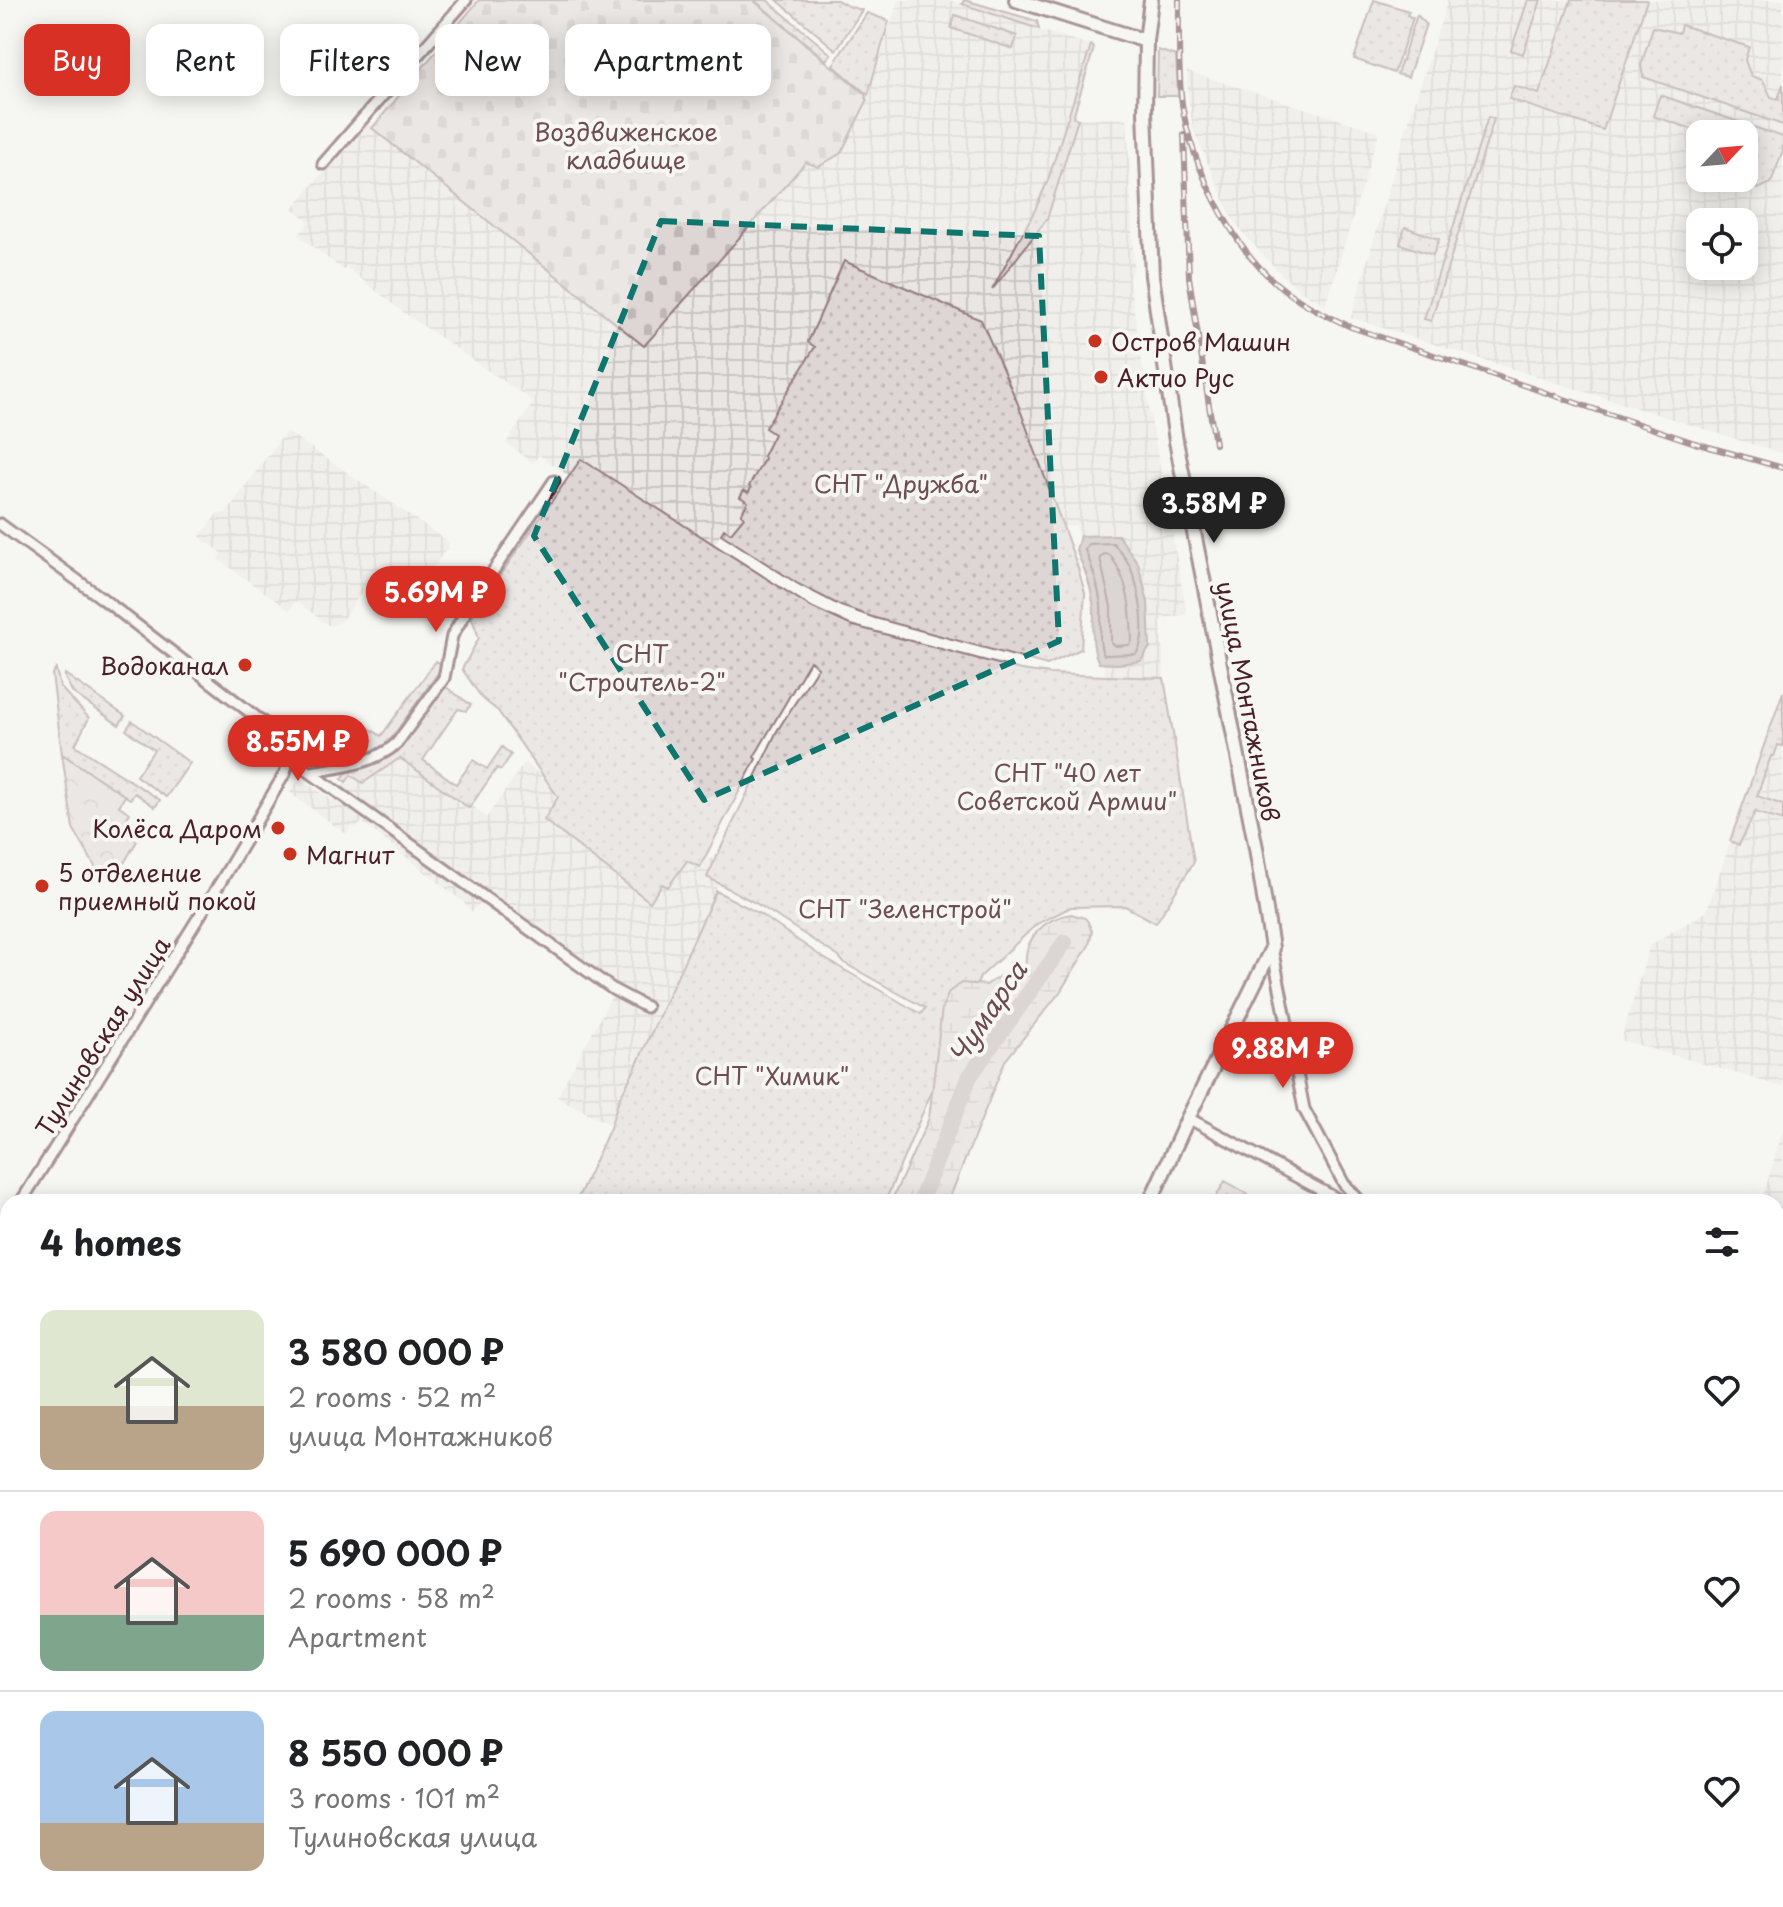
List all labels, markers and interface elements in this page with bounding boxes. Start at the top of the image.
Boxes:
chip: Buy [24,24,130,96]
chip: Rent [146,24,264,96]
chip: Filters [280,24,419,96]
chip: New [435,24,549,96]
chip: Apartment [565,24,771,96]
park label: Воздвиженское кладбище [534,113,718,177]
north arrow [1686,120,1758,192]
map controls [1686,120,1758,280]
button: locate [1686,208,1758,280]
place label: Остров Машин [1111,323,1291,359]
marker: Остров Машин [1086,332,1104,350]
place label: Актио Рус [1117,359,1234,395]
marker: Актио Рус [1092,368,1110,386]
park label: СНТ "Дружба" [814,465,988,501]
pin: 3.58M ₽ [1140,477,1288,545]
text: 3.58M ₽ [1161,483,1267,522]
pin: 5.69M ₽ [362,566,510,634]
text: 5.69M ₽ [384,572,488,611]
street label: улица Монтажников [1208,578,1290,824]
park label: СНТ "Строитель-2" [558,635,726,699]
place label: Водоканал [100,647,229,683]
marker: Водоканал [236,656,254,674]
pin: 8.55M ₽ [224,715,372,783]
text: 8.55M ₽ [246,721,350,760]
park label: СНТ "40 лет Советской Армии" [957,754,1177,818]
place label: Колёса Даром [92,810,262,846]
marker: Колёса Даром [269,819,287,837]
place label: Магнит [306,836,395,872]
marker: Магнит [281,845,299,863]
place label: 5 отделение приемный покой [58,854,257,918]
marker: 5 отделение приемный покой [33,877,51,895]
park label: СНТ "Зеленстрой" [798,890,1012,926]
street label: Тулиновская улица [26,929,178,1143]
water label: Чумарса [938,952,1036,1071]
pin: 9.88M ₽ [1209,1022,1357,1090]
text: 9.88M ₽ [1231,1028,1335,1067]
park label: СНТ "Химик" [695,1057,849,1093]
text: 4 homes [40,1216,182,1268]
icon: filters [1700,1220,1744,1264]
text: 3 580 000 ₽ [288,1325,504,1377]
icon: home [104,1342,200,1438]
icon: heart [1700,1368,1744,1412]
text: 2 rooms · 52 m² [288,1377,496,1416]
text: улица Монтажников [288,1416,553,1455]
text: 5 690 000 ₽ [288,1526,502,1578]
icon: home [104,1543,200,1639]
icon: heart [1700,1569,1744,1613]
text: 2 rooms · 58 m² [288,1578,495,1617]
text: Apartment [288,1617,427,1656]
text: 8 550 000 ₽ [288,1726,503,1778]
icon: home [104,1743,200,1839]
icon: heart [1700,1769,1744,1813]
text: 3 rooms · 101 m² [288,1778,500,1817]
text: Тулиновская улица [288,1817,537,1856]

